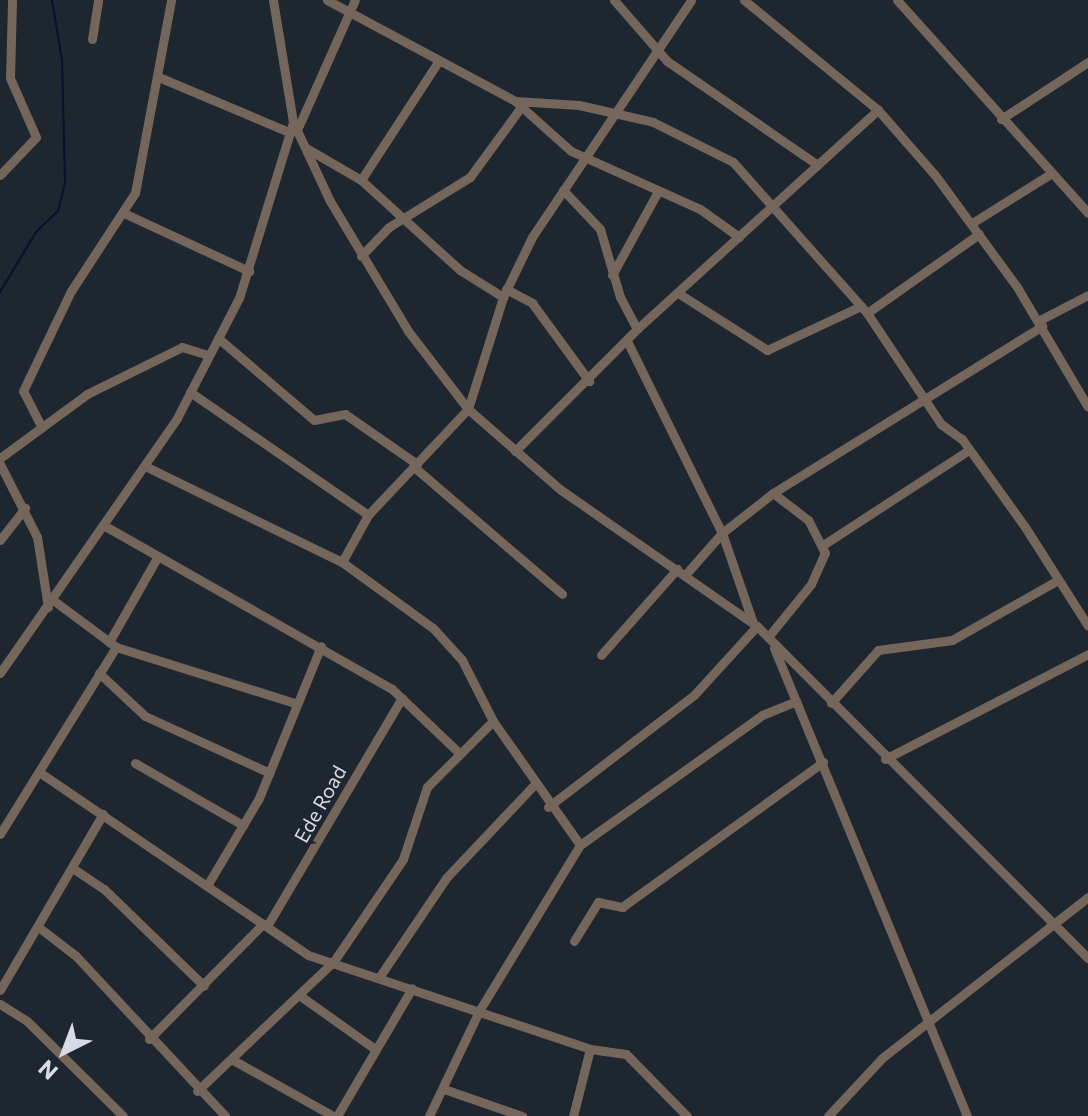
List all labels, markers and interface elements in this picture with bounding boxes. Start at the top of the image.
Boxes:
street label: Ede Road [289,761,351,847]
north arrow [24,1012,104,1092]
text: N [32,1055,63,1086]

